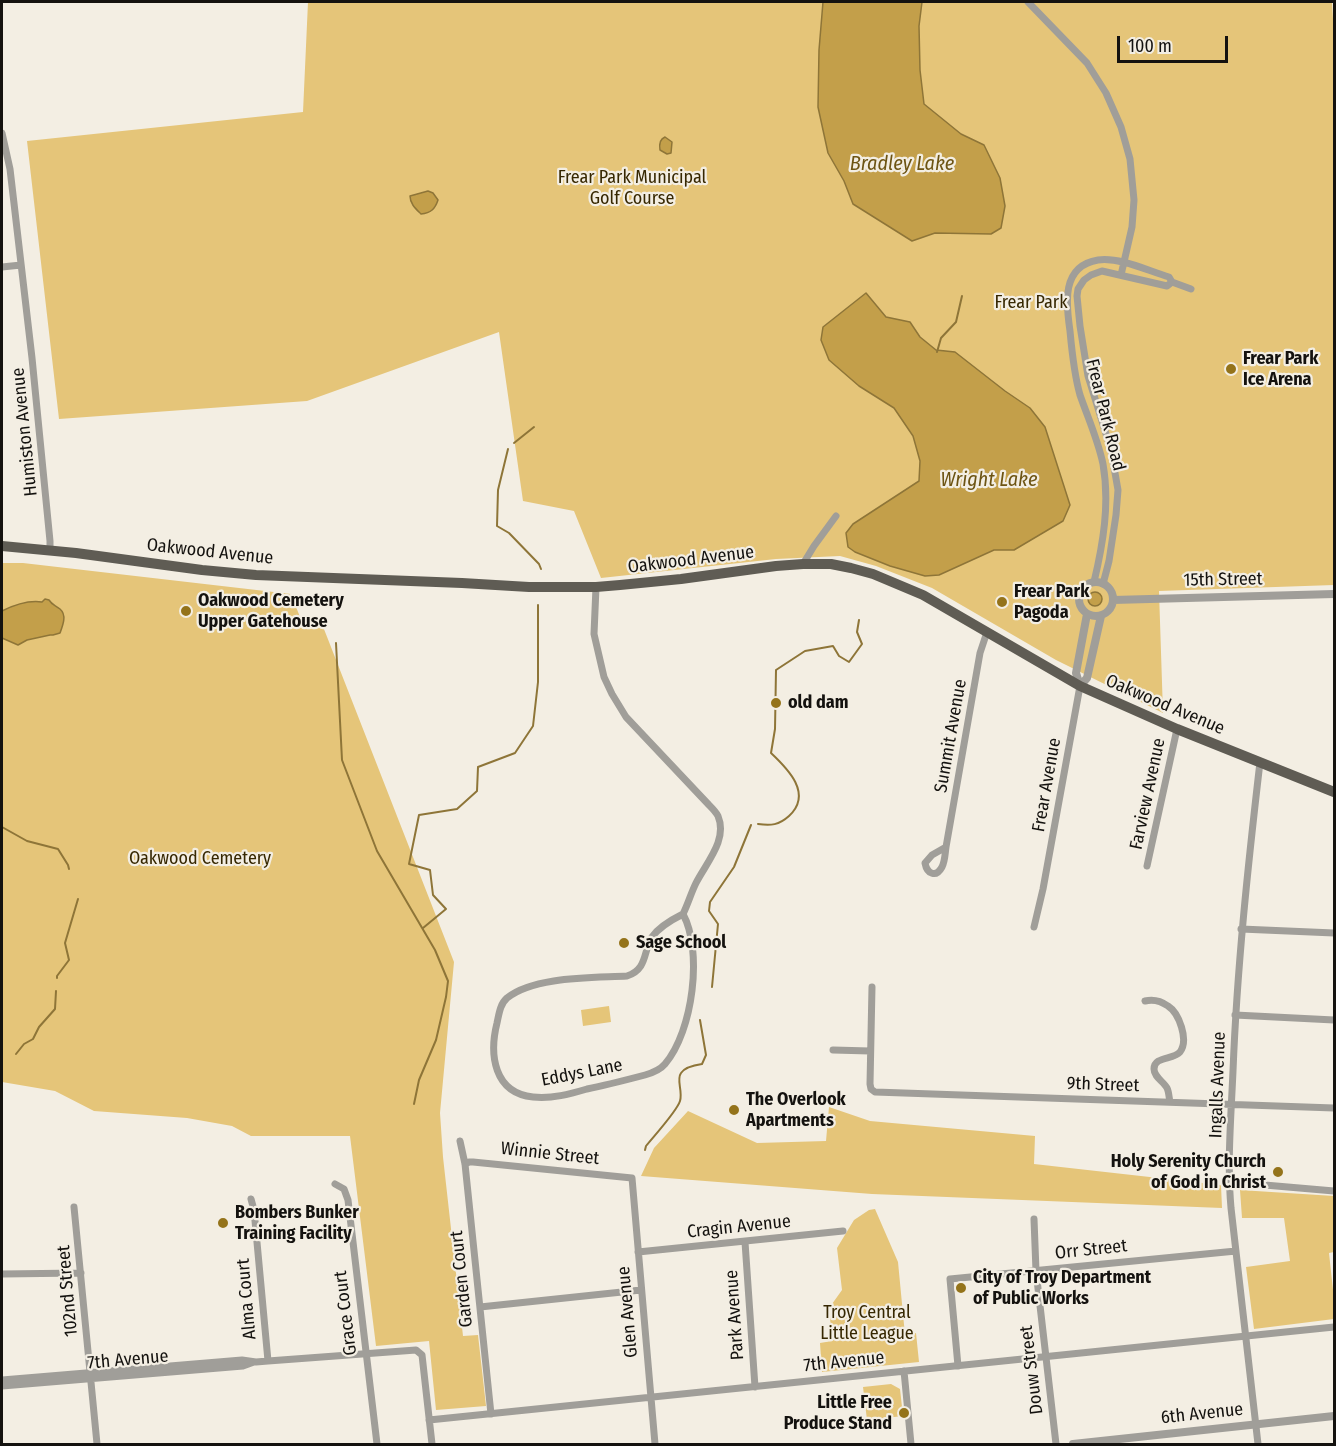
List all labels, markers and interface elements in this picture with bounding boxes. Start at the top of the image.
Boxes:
scale bar [1120,24,1231,62]
text: 100 m [1128,35,1172,57]
water label: Bradley Lake [850,152,954,176]
park label: Frear Park Municipal Golf Course [558,167,706,210]
park label: Frear Park [994,292,1068,314]
place label: Frear Park Ice Arena [1243,348,1318,391]
street label: Frear Park Road [1081,357,1129,473]
marker: Frear Park Ice Arena [1224,362,1238,376]
street label: Humiston Avenue [8,367,42,497]
water label: Wright Lake [941,468,1037,492]
street label: Oakwood Avenue [146,535,274,569]
street label: Oakwood Avenue [627,542,755,578]
street label: 15th Street [1183,569,1263,591]
place label: Frear Park Pagoda [1014,581,1089,624]
place label: Oakwood Cemetery Upper Gatehouse [198,590,344,632]
marker: Frear Park Pagoda [995,595,1009,609]
marker: Oakwood Cemetery Upper Gatehouse [179,604,193,618]
street label: Oakwood Avenue [1102,670,1228,740]
street label: Summit Avenue [930,678,972,794]
place label: old dam [788,692,848,714]
marker: old dam [769,696,783,710]
street label: Frear Avenue [1028,736,1066,834]
street label: Farview Avenue [1126,736,1170,852]
park label: Oakwood Cemetery [129,848,271,870]
place label: Sage School [636,932,726,954]
marker: Sage School [617,936,631,950]
street label: Ingalls Avenue [1205,1031,1231,1139]
street label: Eddys Lane [540,1055,624,1091]
street label: 9th Street [1066,1073,1140,1097]
place label: The Overlook Apartments [746,1089,846,1132]
marker: The Overlook Apartments [727,1103,741,1117]
street label: Winnie Street [500,1138,600,1170]
place label: Holy Serenity Church of God in Christ [1111,1151,1266,1194]
marker: Holy Serenity Church of God in Christ [1271,1165,1285,1179]
place label: Bombers Bunker Training Facility [235,1202,359,1244]
street label: Cragin Avenue [686,1211,792,1243]
marker: Bombers Bunker Training Facility [216,1216,230,1230]
street label: Garden Court [446,1230,478,1328]
street label: Orr Street [1054,1235,1128,1265]
street label: 102nd Street [53,1244,83,1338]
street label: Alma Court [233,1258,261,1340]
street label: Glen Avenue [613,1265,643,1359]
place label: City of Troy Department of Public Works [973,1267,1151,1310]
street label: Grace Court [330,1269,362,1357]
street label: Park Avenue [721,1269,749,1361]
marker: City of Troy Department of Public Works [954,1281,968,1295]
park label: Troy Central Little League [820,1302,914,1344]
street label: Douw Street [1016,1324,1048,1416]
street label: 7th Avenue [87,1346,169,1374]
street label: 7th Avenue [803,1347,885,1377]
place label: Little Free Produce Stand [784,1392,892,1434]
street label: 6th Avenue [1160,1399,1244,1429]
marker: Little Free Produce Stand [897,1406,911,1420]

